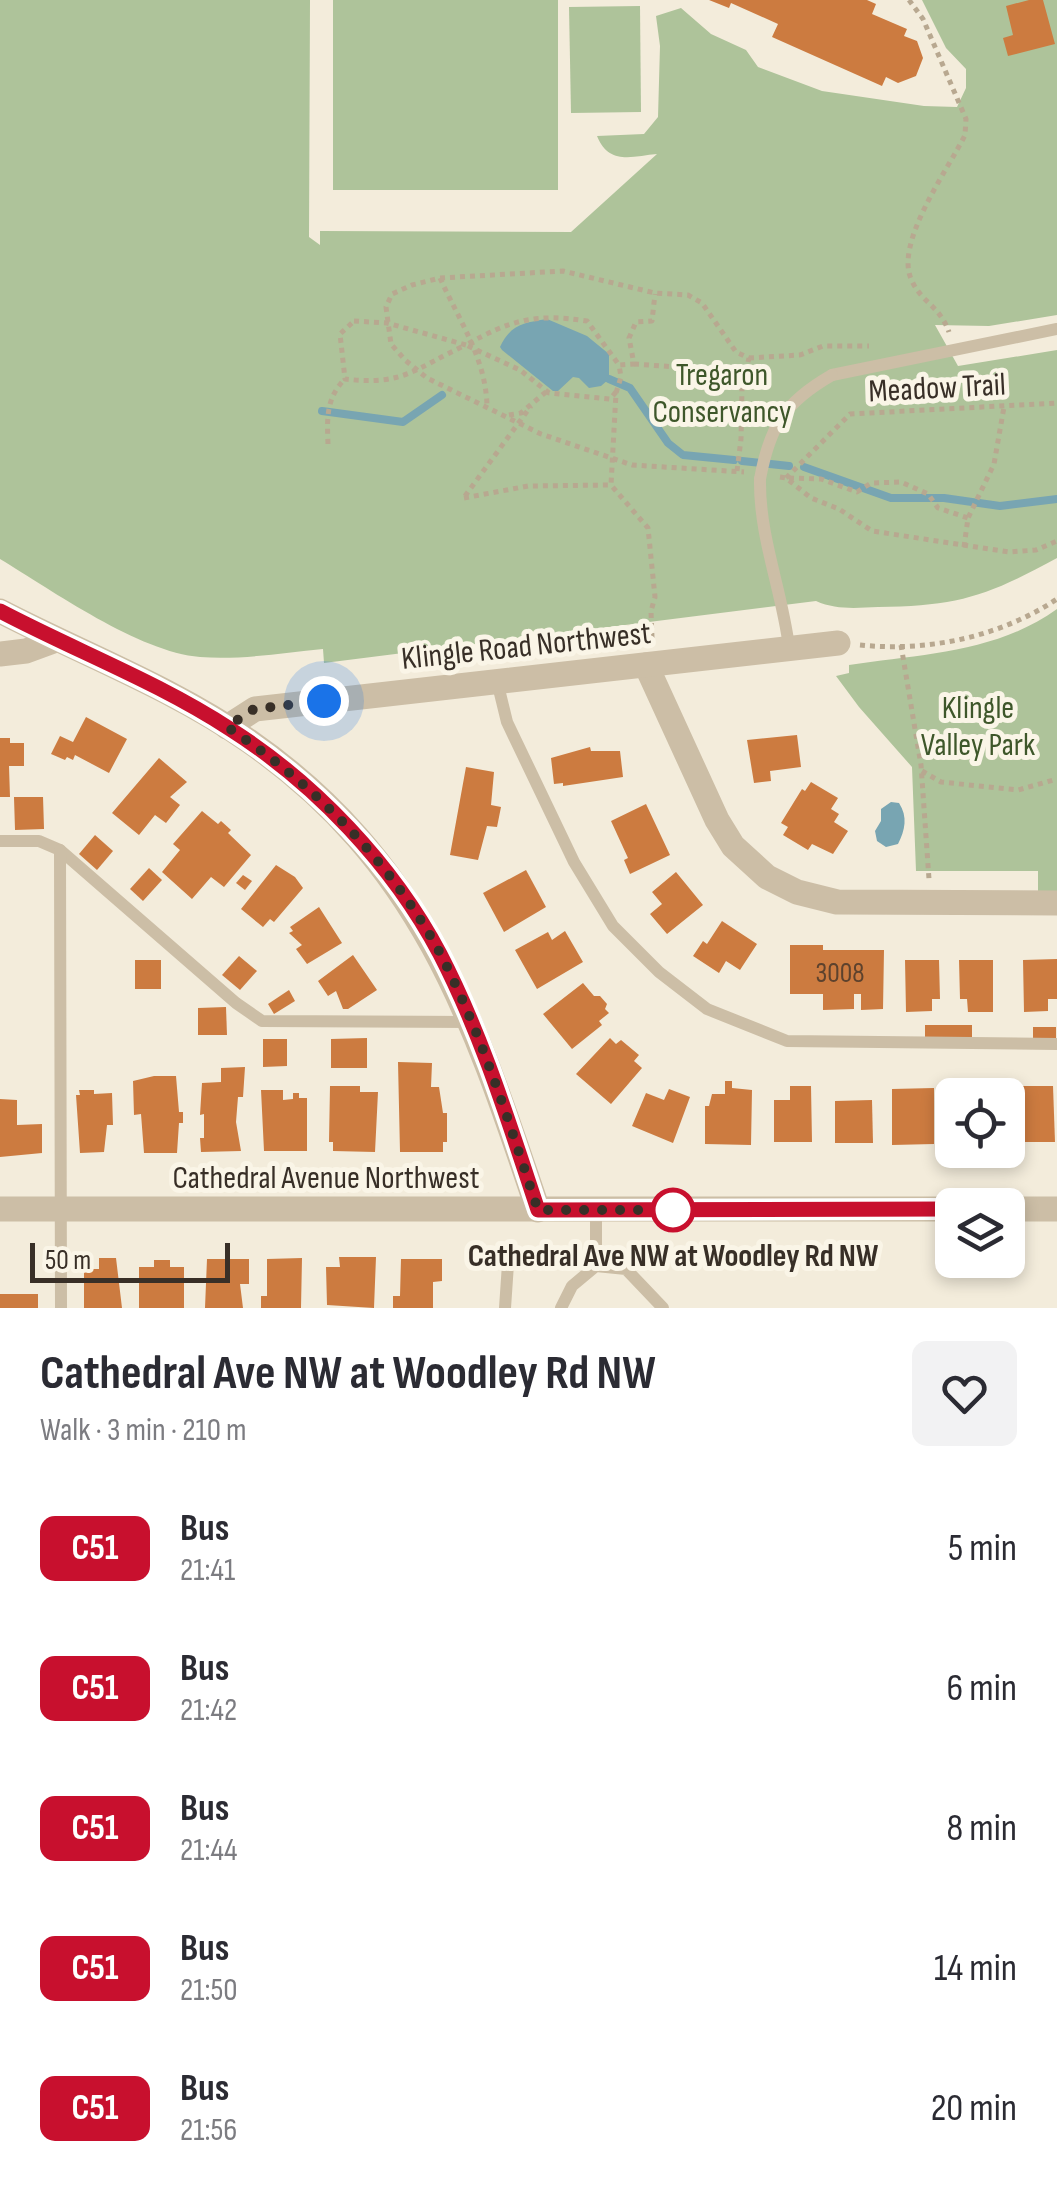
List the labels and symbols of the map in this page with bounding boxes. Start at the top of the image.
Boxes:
park label: Tregaron Conservancy [653,356,791,432]
street label: Meadow Trail [868,365,1007,412]
street label: Klingle Road Northwest [400,614,653,679]
your location [299,676,349,726]
park label: Klingle Valley Park [921,689,1035,765]
house number: 3008 [816,957,864,990]
street label: Cathedral Avenue Northwest [173,1159,479,1198]
marker: Cathedral Ave NW at Woodley Rd NW [652,1189,694,1231]
place label: Cathedral Ave NW at Woodley Rd NW [468,1237,879,1276]
scale bar [30,1238,230,1282]

